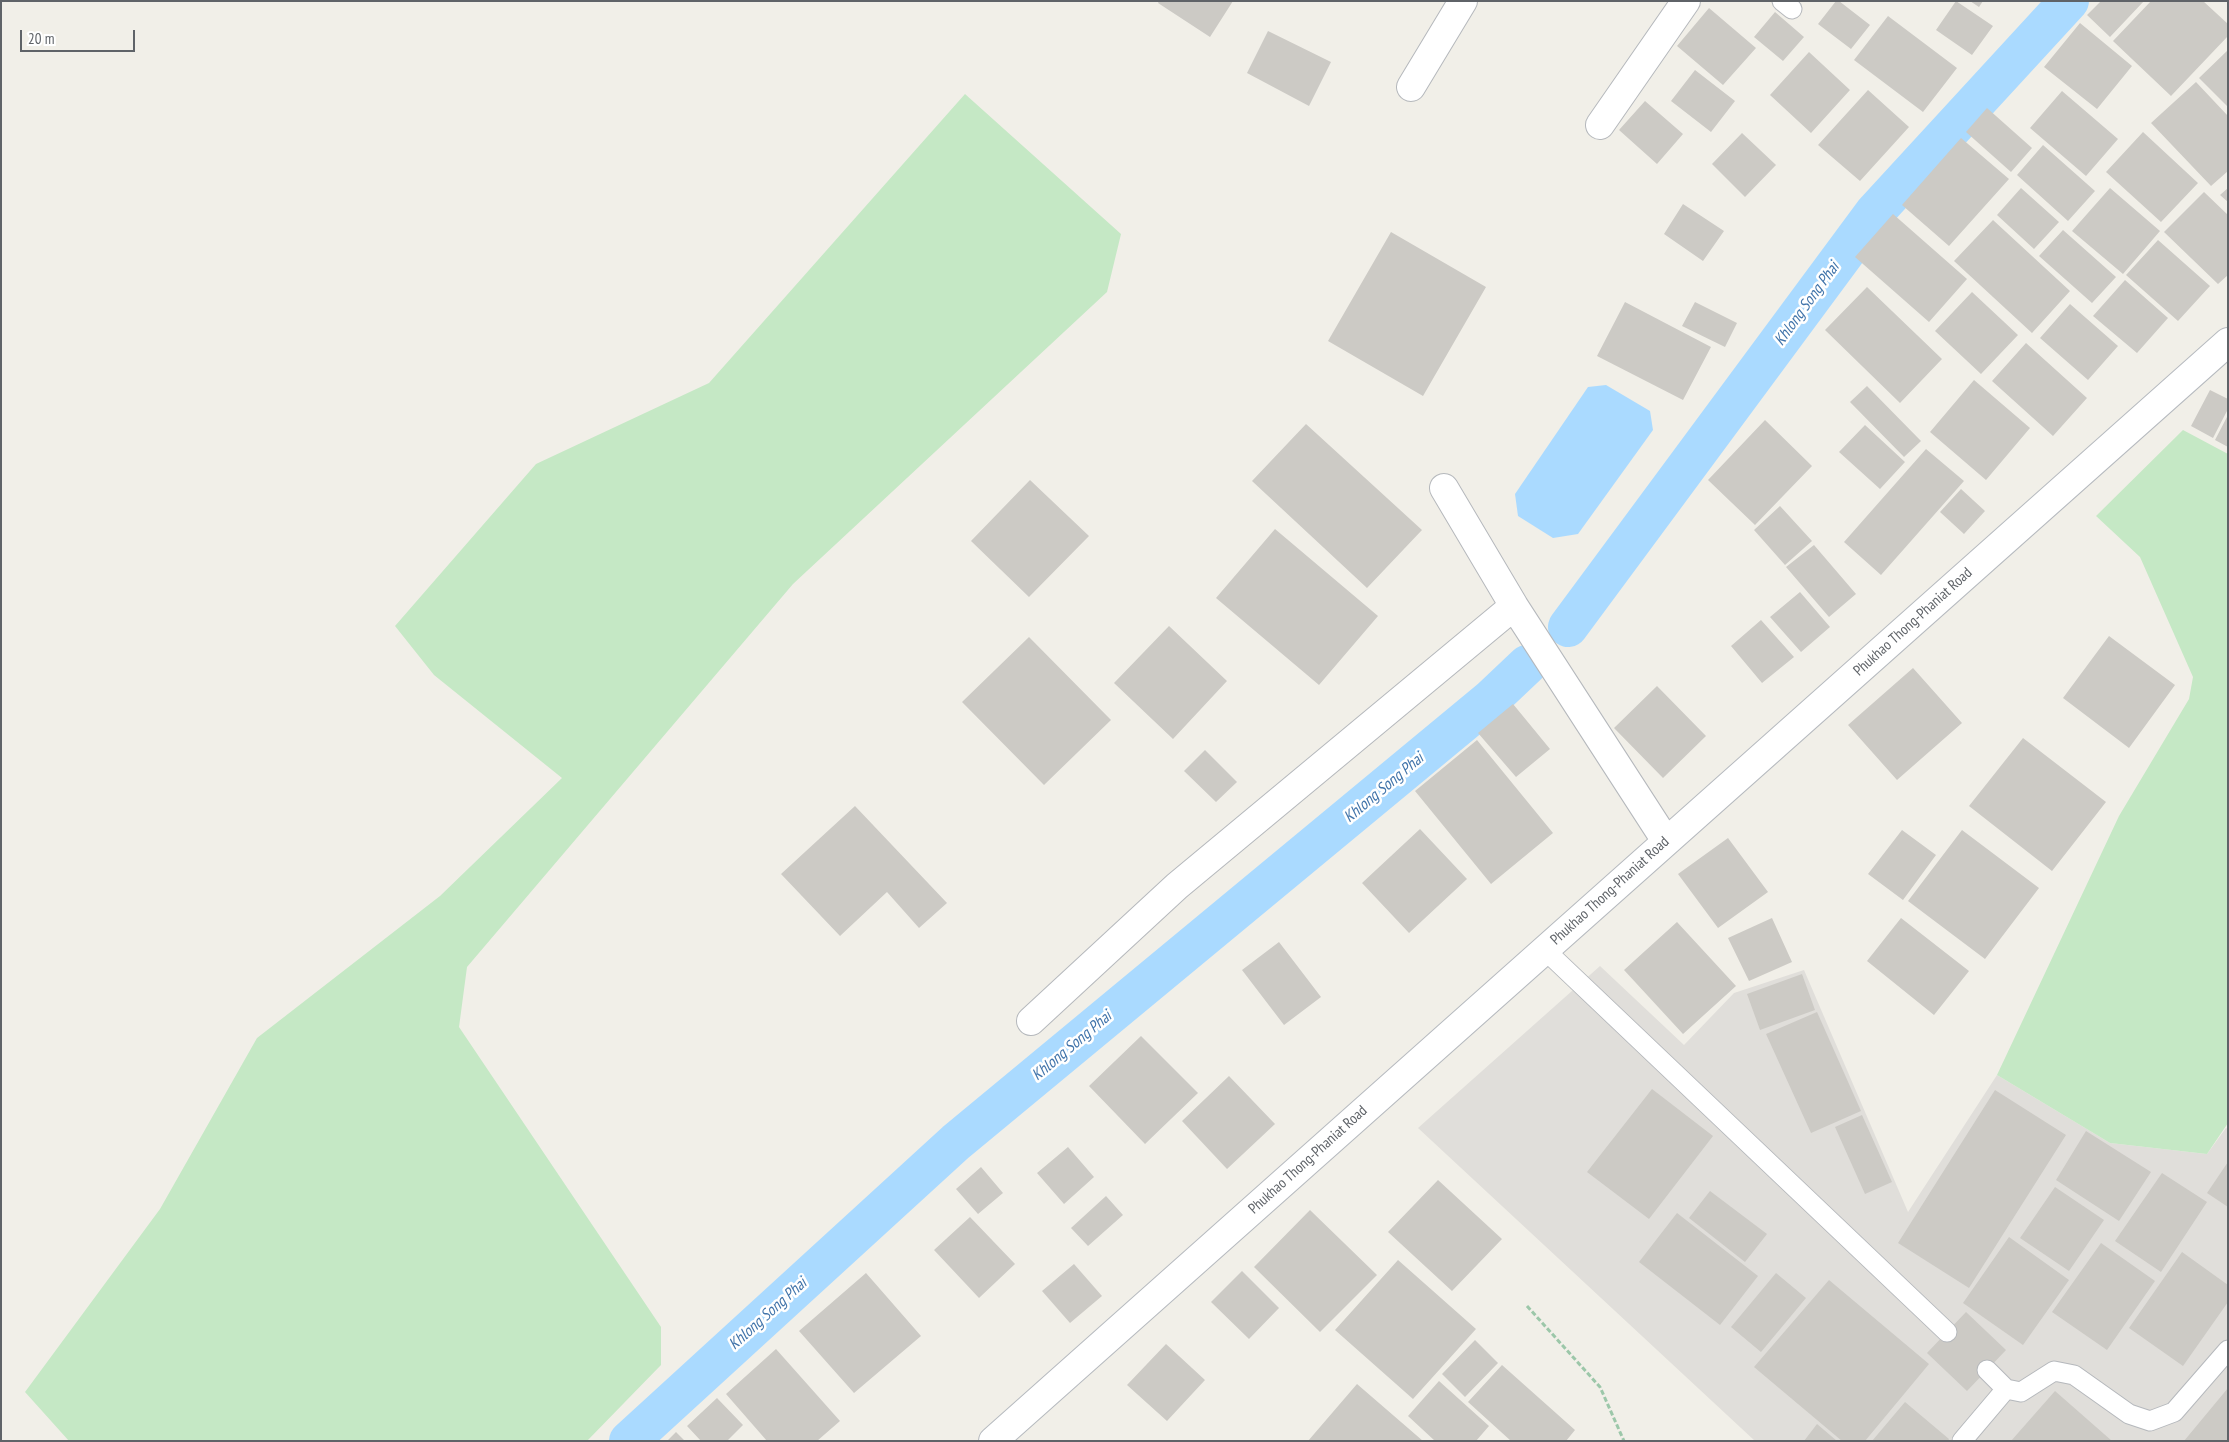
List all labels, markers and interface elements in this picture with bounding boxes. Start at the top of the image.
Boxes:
scale bar [22,20,138,52]
text: 20 m [28,29,54,48]
water label: Khlong Song Phai [1770,259,1844,349]
street label: Phukhao Thong-Phaniat Road [1850,564,1976,680]
water label: Khlong Song Phai [1340,749,1428,827]
street label: Phukhao Thong-Phaniat Road [1547,833,1673,949]
water label: Khlong Song Phai [1028,1007,1116,1085]
street label: Phukhao Thong-Phaniat Road [1245,1102,1371,1218]
water label: Khlong Song Phai [725,1274,811,1354]

